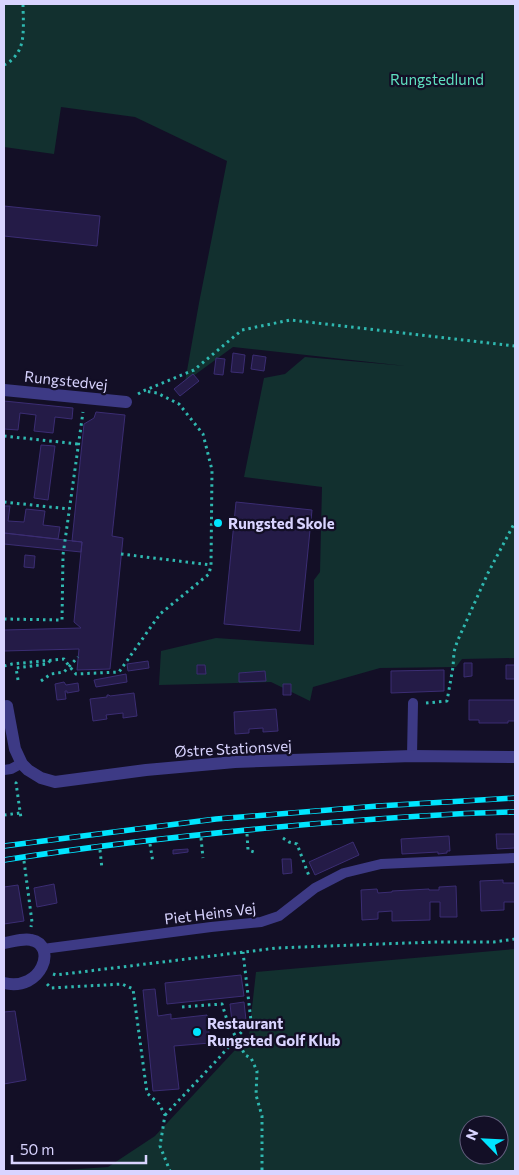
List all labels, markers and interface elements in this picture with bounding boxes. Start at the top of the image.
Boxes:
park label: Rungstedlund [390,70,484,88]
street label: Rungstedvej [23,367,109,393]
place label: Rungsted Skole [228,514,335,532]
marker: Rungsted Skole [212,517,224,529]
street label: Østre Stationsvej [174,736,292,760]
street label: Piet Heins Vej [163,898,257,928]
place label: Restaurant Rungsted Golf Klub [207,1014,340,1049]
marker: Restaurant Rungsted Golf Klub [191,1026,203,1038]
north arrow [459,1115,509,1165]
text: N [462,1126,482,1143]
scale bar [12,1132,146,1164]
text: 50 m [20,1140,54,1158]

